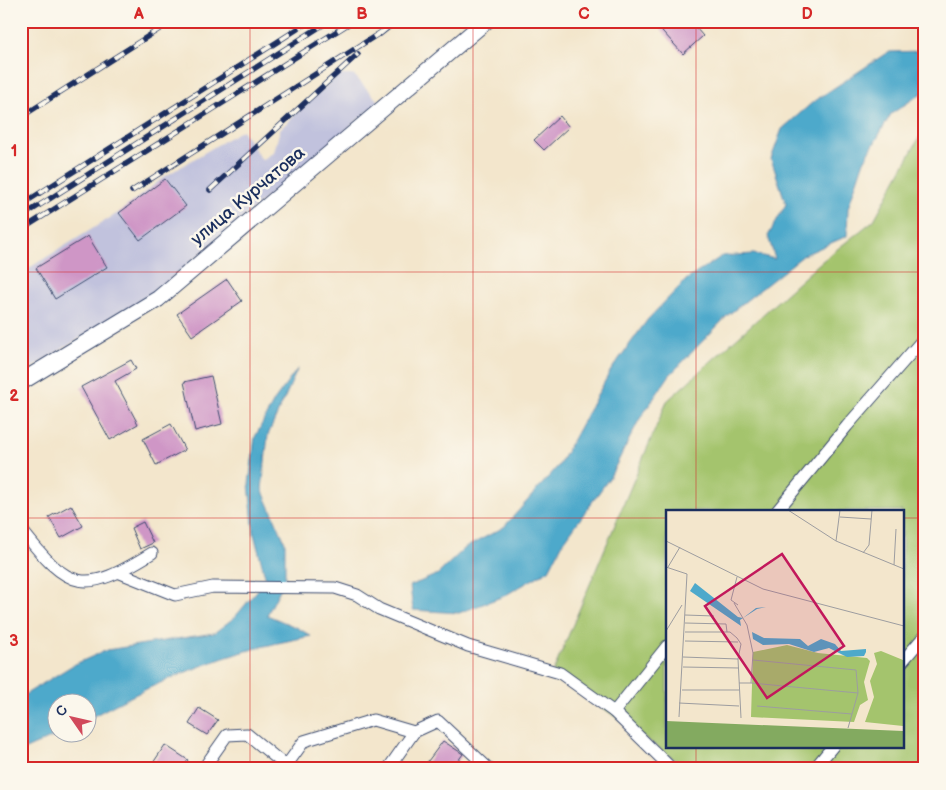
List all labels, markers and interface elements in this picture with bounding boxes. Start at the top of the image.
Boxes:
text: A [133,5,144,24]
text: B [356,5,368,24]
text: C [578,5,590,24]
text: D [801,5,813,24]
text: 1 [11,142,17,161]
street label: улица Курчатова [187,142,309,250]
text: 2 [9,387,19,406]
inset map [666,510,904,748]
text: 3 [9,632,19,651]
north arrow [48,692,98,742]
text: С [52,702,72,720]

